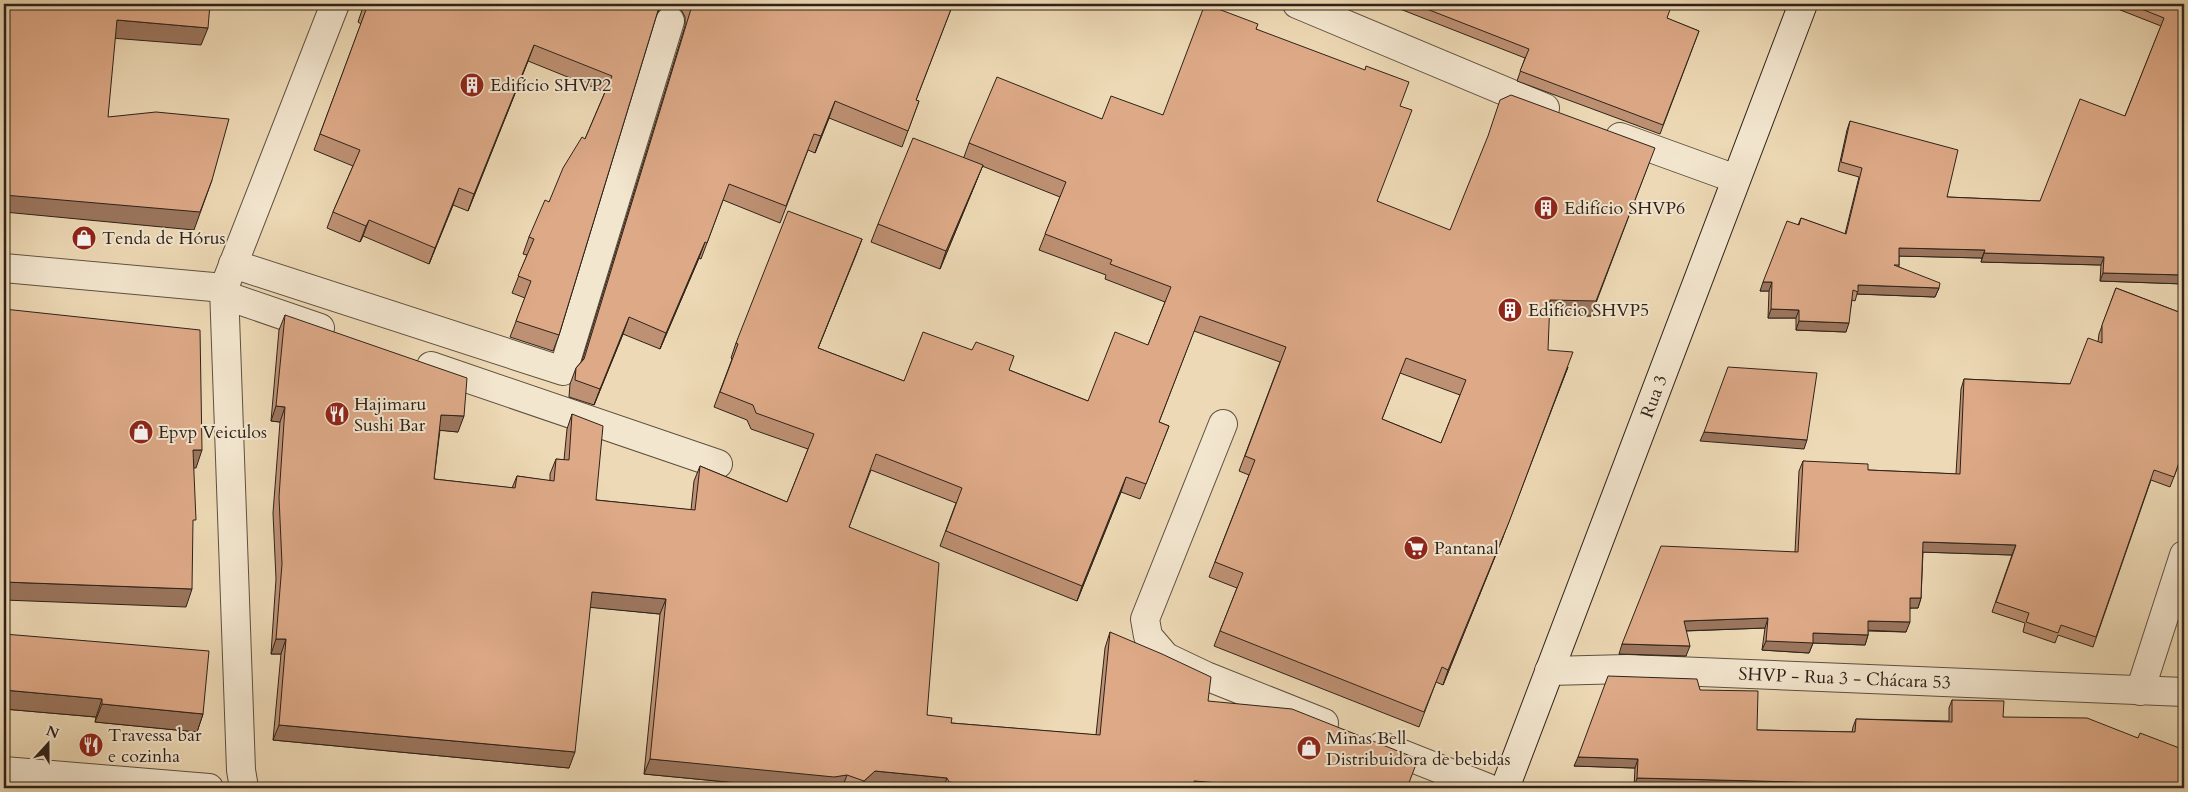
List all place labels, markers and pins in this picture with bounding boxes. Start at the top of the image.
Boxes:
building icon: Edifício SHVP2 [459,72,485,98]
place label: Edifício SHVP2 [490,73,611,98]
building icon: Edifício SHVP6 [1533,195,1559,221]
place label: Edifício SHVP6 [1564,196,1685,221]
shop icon: Tenda de Hórus [71,225,97,251]
place label: Tenda de Hórus [102,226,226,251]
building icon: Edifício SHVP5 [1497,297,1523,323]
place label: Edifício SHVP5 [1528,298,1649,323]
place label: Hajimaru Sushi Bar [354,392,427,438]
restaurant icon: Hajimaru Sushi Bar [324,401,350,427]
shop icon: Epvp Veiculos [128,419,154,445]
place label: Epvp Veiculos [158,420,267,445]
supermarket icon: Pantanal [1403,535,1429,561]
place label: Pantanal [1434,536,1499,561]
place label: Travessa bar e cozinha [108,723,202,769]
place label: Minas Bell Distribuidora de bebidas [1326,726,1511,772]
restaurant icon: Travessa bar e cozinha [78,732,104,758]
shop icon: Minas Bell Distribuidora de bebidas [1296,735,1322,761]

